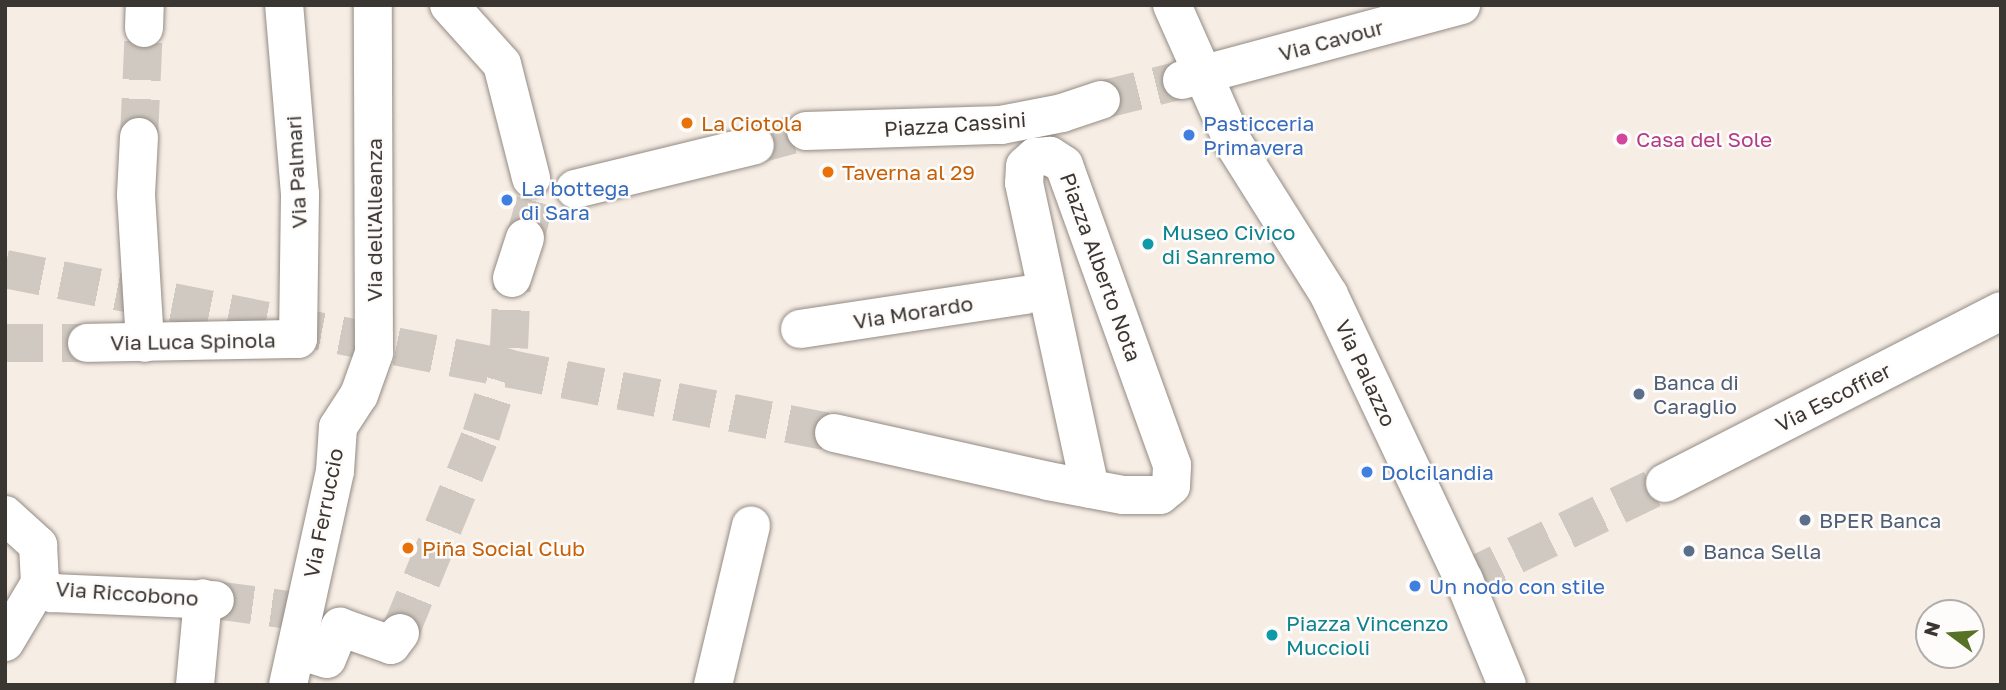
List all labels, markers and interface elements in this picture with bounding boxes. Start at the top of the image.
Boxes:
street label: Via Cavour [1276,14,1386,66]
street label: Piazza Cassini [883,106,1027,142]
place label: La Ciotola [701,110,802,136]
place label: Pasticceria Primavera [1203,110,1314,160]
street label: Via Palmari [280,115,312,229]
marker: La Ciotola [679,115,695,131]
place label: Casa del Sole [1636,126,1772,152]
marker: Pasticceria Primavera [1181,127,1197,143]
marker: Casa del Sole [1614,131,1630,147]
street label: Via dell'Alleanza [361,138,387,302]
place label: Taverna al 29 [842,159,975,185]
marker: Taverna al 29 [820,164,836,180]
street label: Piazza Alberto Nota [1055,169,1147,365]
place label: La bottega di Sara [521,175,629,225]
marker: La bottega di Sara [499,192,515,208]
place label: Museo Civico di Sanremo [1162,219,1295,269]
marker: Museo Civico di Sanremo [1140,236,1156,252]
street label: Via Morardo [851,290,975,334]
street label: Via Palazzo [1330,316,1402,430]
street label: Via Luca Spinola [110,327,276,355]
street label: Via Escoffier [1771,357,1895,437]
place label: Banca di Caraglio [1653,369,1739,419]
marker: Banca di Caraglio [1631,386,1647,402]
street label: Via Ferruccio [298,446,348,580]
place label: Dolcilandia [1381,459,1494,485]
marker: Dolcilandia [1359,464,1375,480]
place label: BPER Banca [1819,507,1941,533]
marker: BPER Banca [1797,512,1813,528]
place label: Piña Social Club [422,535,585,561]
place label: Banca Sella [1703,538,1821,564]
marker: Piña Social Club [400,540,416,556]
marker: Banca Sella [1681,543,1697,559]
place label: Un nodo con stile [1429,573,1605,599]
street label: Via Riccobono [55,575,199,611]
marker: Un nodo con stile [1407,578,1423,594]
north arrow [1915,599,1985,669]
place label: Piazza Vincenzo Muccioli [1286,610,1448,660]
text: N [1918,619,1944,639]
marker: Piazza Vincenzo Muccioli [1264,627,1280,643]

